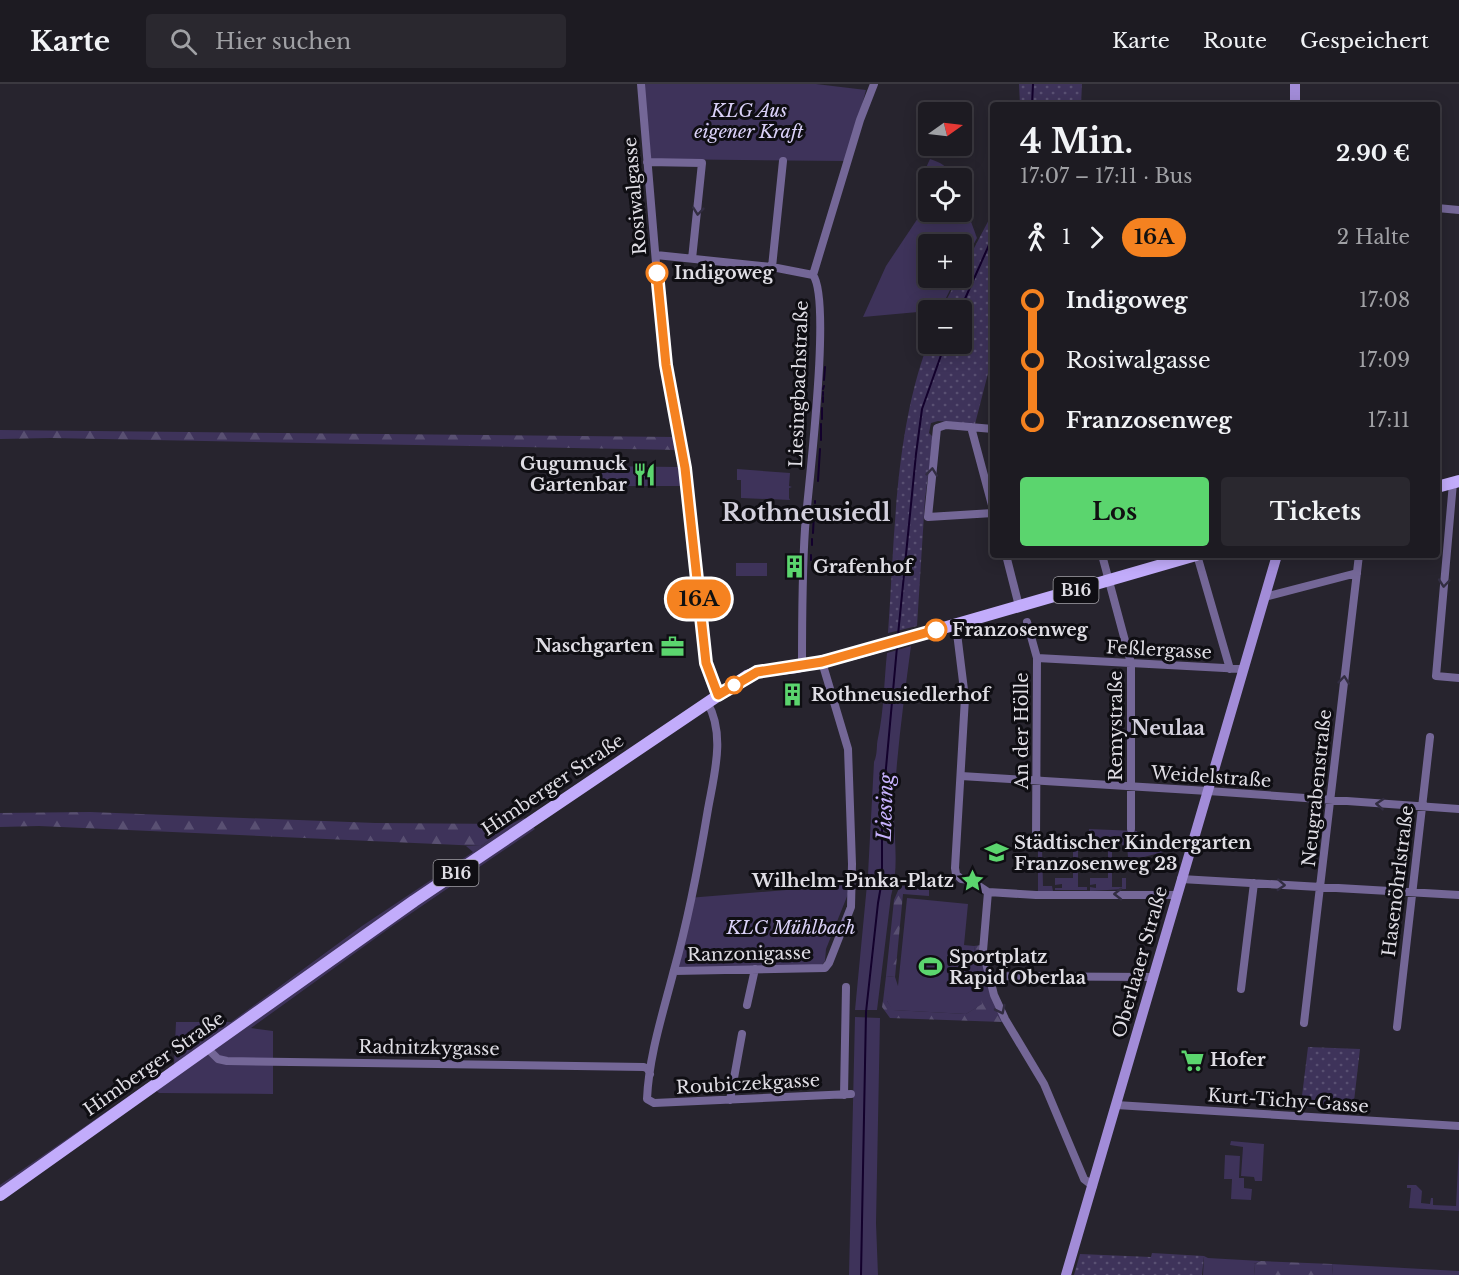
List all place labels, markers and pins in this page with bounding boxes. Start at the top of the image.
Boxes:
marker: Indigoweg [646,262,668,284]
place label: Indigoweg [674,262,774,284]
place label: Gugumuck Gartenbar [520,453,628,496]
restaurant icon: Gugumuck Gartenbar [632,461,658,487]
building icon: Grafenhof [782,554,808,580]
place label: Grafenhof [813,556,914,578]
marker: Franzosenweg [925,619,947,641]
place label: Franzosenweg [952,619,1089,641]
office icon: Naschgarten [659,633,685,659]
place label: Naschgarten [535,635,654,657]
unlabelled marker [725,676,743,694]
building icon: Rothneusiedlerhof [780,682,806,708]
place label: Rothneusiedlerhof [811,684,992,706]
place label: Städtischer Kindergarten Franzosenweg 23 [1014,832,1251,875]
school or university icon: Städtischer Kindergarten Franzosenweg 23 [983,840,1009,866]
place icon: Wilhelm-Pinka-Platz [959,868,985,894]
place label: Wilhelm-Pinka-Platz [751,870,954,892]
place label: Sportplatz Rapid Oberlaa [949,946,1087,989]
sports icon: Sportplatz Rapid Oberlaa [918,954,944,980]
supermarket icon: Hofer [1179,1047,1205,1073]
place label: Hofer [1210,1049,1266,1071]

